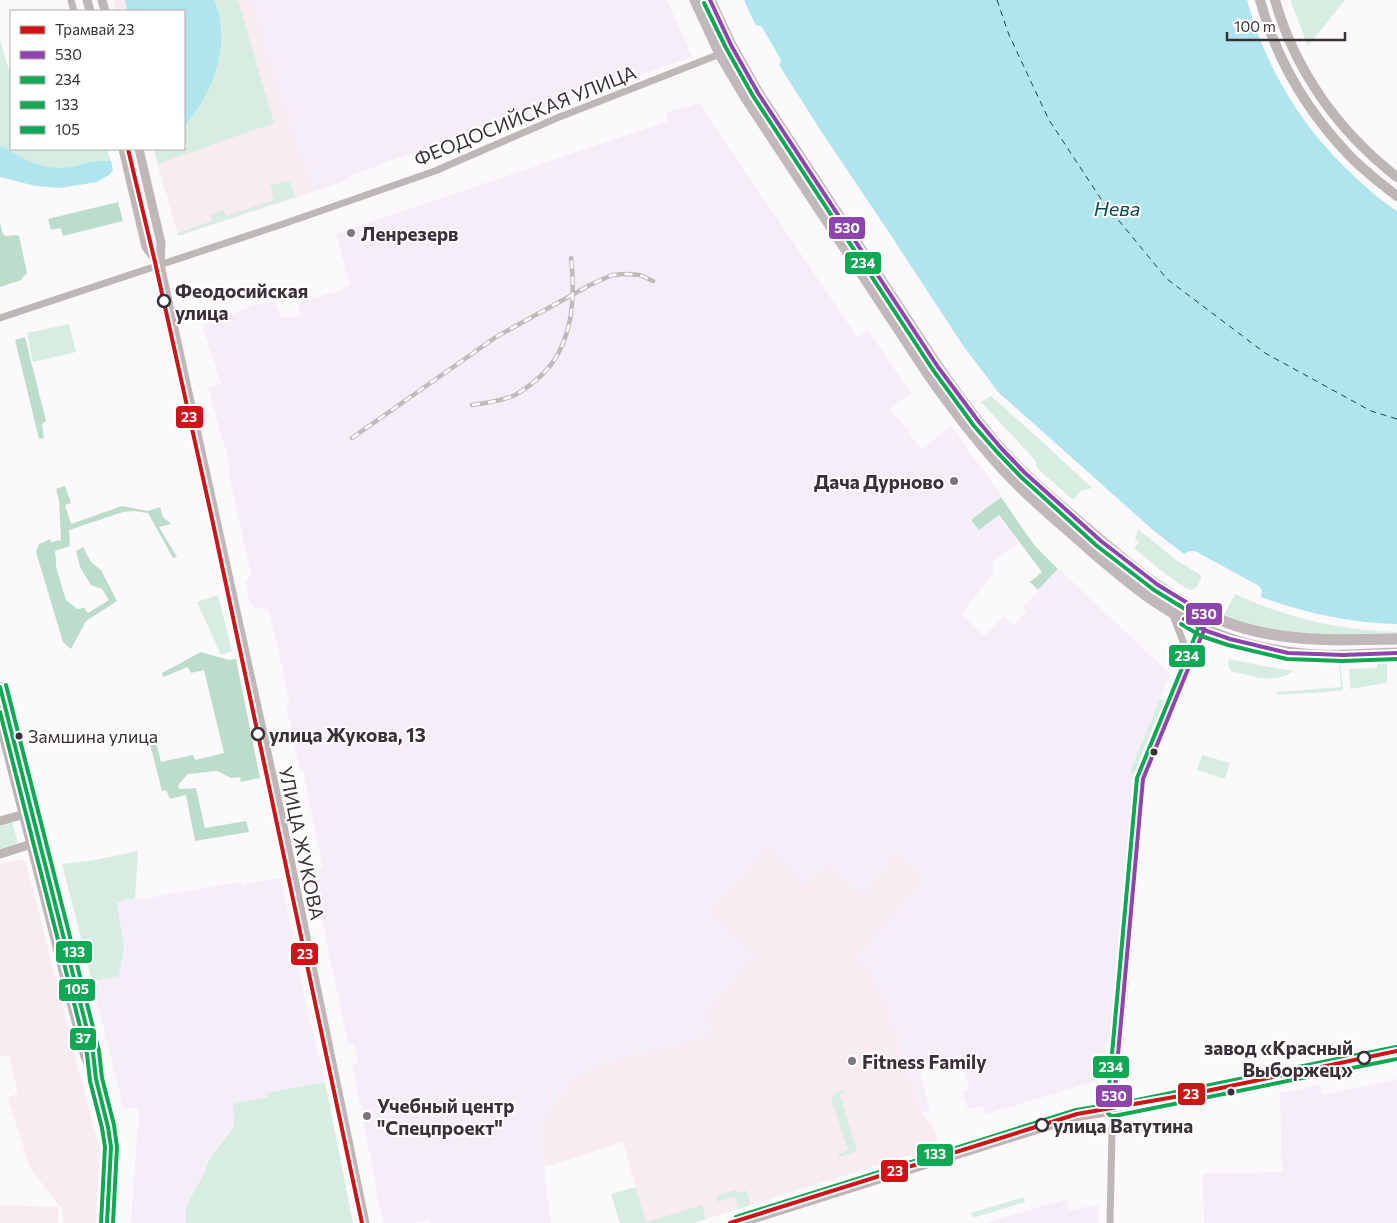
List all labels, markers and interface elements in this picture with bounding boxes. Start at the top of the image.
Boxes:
legend [10,10,185,150]
scale bar [1227,10,1344,42]
text: 100 m [1234,17,1276,35]
text: Трамвай 23 [55,20,135,38]
text: 530 [55,45,82,63]
street label: ФЕОДОСИЙСКАЯ УЛИЦА [411,60,639,170]
text: 234 [55,70,81,88]
text: 133 [55,95,79,113]
text: 105 [55,120,80,138]
water label: Нева [1094,196,1140,220]
line badge: 530 [828,216,866,240]
text: 530 [834,219,860,236]
place label: Ленрезерв [361,222,458,245]
marker: Ленрезерв [345,227,357,239]
line badge: 234 [844,251,882,275]
text: 234 [851,254,876,271]
place label: Феодосийская улица [175,279,308,324]
marker: Феодосийская улица [157,294,171,308]
line badge: 23 [175,405,204,429]
text: 23 [181,408,197,425]
place label: Дача Дурново [814,470,944,493]
marker: Дача Дурново [948,475,960,487]
line badge: 530 [1185,602,1223,626]
text: 530 [1191,605,1217,622]
line badge: 234 [1168,644,1206,668]
text: 234 [1175,647,1200,664]
place label: улица Жукова, 13 [269,723,426,746]
place label: Замшина улица [28,725,158,747]
marker: улица Жукова, 13 [251,727,265,741]
marker: Замшина улица [14,731,24,741]
unlabelled marker [1149,747,1159,757]
street label: УЛИЦА ЖУКОВА [274,764,330,922]
line badge: 133 [55,940,93,964]
line badge: 23 [290,942,319,966]
text: 133 [63,943,85,960]
text: 23 [297,945,313,962]
line badge: 105 [58,978,96,1002]
text: 105 [65,980,89,997]
line badge: 37 [69,1027,97,1051]
text: 37 [75,1029,91,1046]
place label: завод «Красный Выборжец» [1204,1036,1353,1081]
place label: Fitness Family [862,1050,987,1073]
marker: завод «Красный Выборжец» [1357,1051,1371,1065]
marker: Fitness Family [846,1055,858,1067]
line badge: 234 [1092,1055,1130,1079]
text: 234 [1099,1058,1124,1075]
line badge: 23 [1177,1082,1206,1106]
line badge: 530 [1095,1084,1133,1108]
text: 23 [1183,1085,1199,1102]
text: 530 [1101,1087,1127,1104]
unlabelled marker [1226,1087,1236,1097]
place label: Учебный центр "Спецпроект" [377,1094,514,1139]
marker: Учебный центр "Спецпроект" [361,1110,373,1122]
place label: улица Ватутина [1053,1114,1193,1137]
marker: улица Ватутина [1035,1118,1049,1132]
line badge: 133 [916,1143,954,1167]
text: 133 [924,1145,946,1162]
line badge: 23 [880,1159,909,1183]
text: 23 [887,1162,903,1179]

